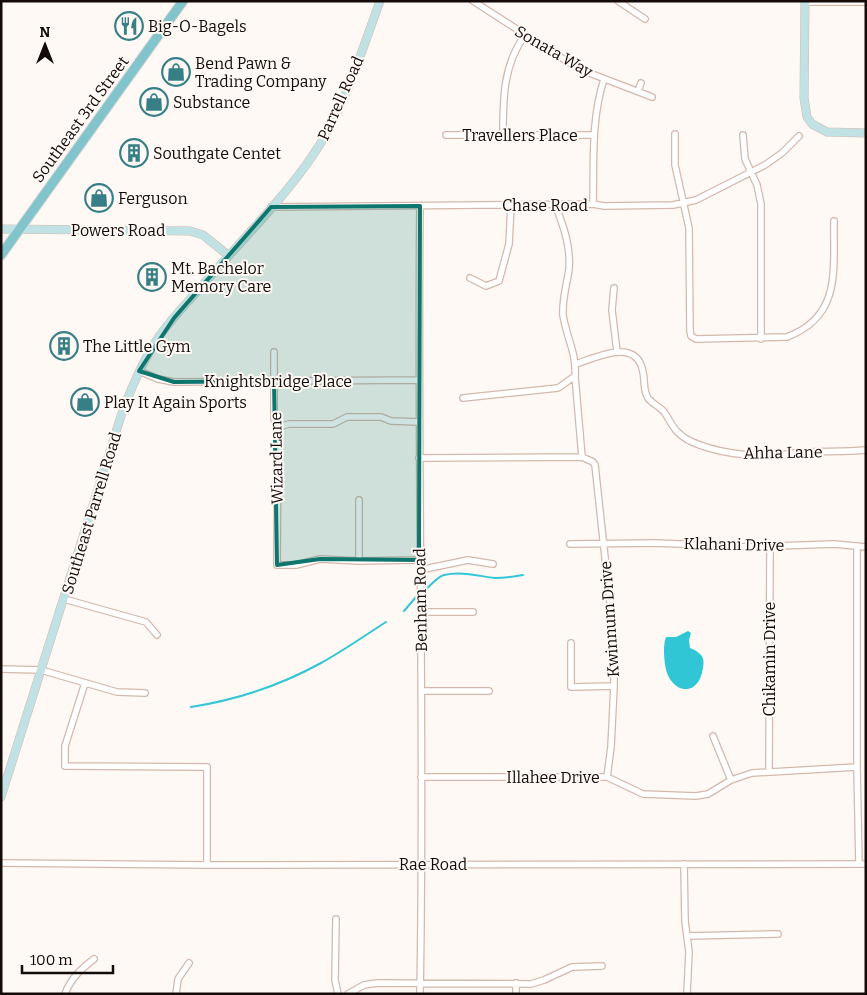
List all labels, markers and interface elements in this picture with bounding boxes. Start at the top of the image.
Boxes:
restaurant icon: Big-O-Bagels [114,11,144,41]
place label: Big-O-Bagels [148,17,247,36]
north arrow [20,20,70,70]
street label: Sonata Way [511,21,597,82]
text: N [40,24,51,41]
street label: Southeast 3rd Street [28,52,133,186]
street label: Parrell Road [313,53,368,143]
place label: Bend Pawn & Trading Company [195,54,327,91]
shop icon: Bend Pawn & Trading Company [161,57,191,87]
shop icon: Substance [139,87,169,117]
place label: Substance [173,93,250,112]
street label: Travellers Place [462,126,578,145]
building icon: Southgate Centet [119,138,149,168]
place label: Southgate Centet [153,144,281,163]
shop icon: Ferguson [84,183,114,213]
place label: Ferguson [118,189,188,208]
street label: Chase Road [502,196,588,215]
street label: Powers Road [71,221,166,240]
place label: Mt. Bachelor Memory Care [171,259,271,296]
building icon: Mt. Bachelor Memory Care [137,262,167,292]
building icon: The Little Gym [49,331,79,361]
place label: The Little Gym [83,337,191,356]
street label: Knightsbridge Place [204,372,352,391]
shop icon: Play It Again Sports [70,387,100,417]
place label: Play It Again Sports [104,393,247,412]
street label: Wizard Lane [266,412,287,504]
street label: Southeast Parrell Road [58,429,125,596]
street label: Ahha Lane [743,442,823,463]
street label: Klahani Drive [683,534,785,555]
street label: Benham Road [410,547,431,652]
street label: Kwinnum Drive [596,560,623,678]
street label: Chikamin Drive [760,602,779,716]
street label: Illahee Drive [506,768,600,787]
street label: Rae Road [399,855,468,874]
scale bar [22,942,114,974]
text: 100 m [30,951,73,969]

